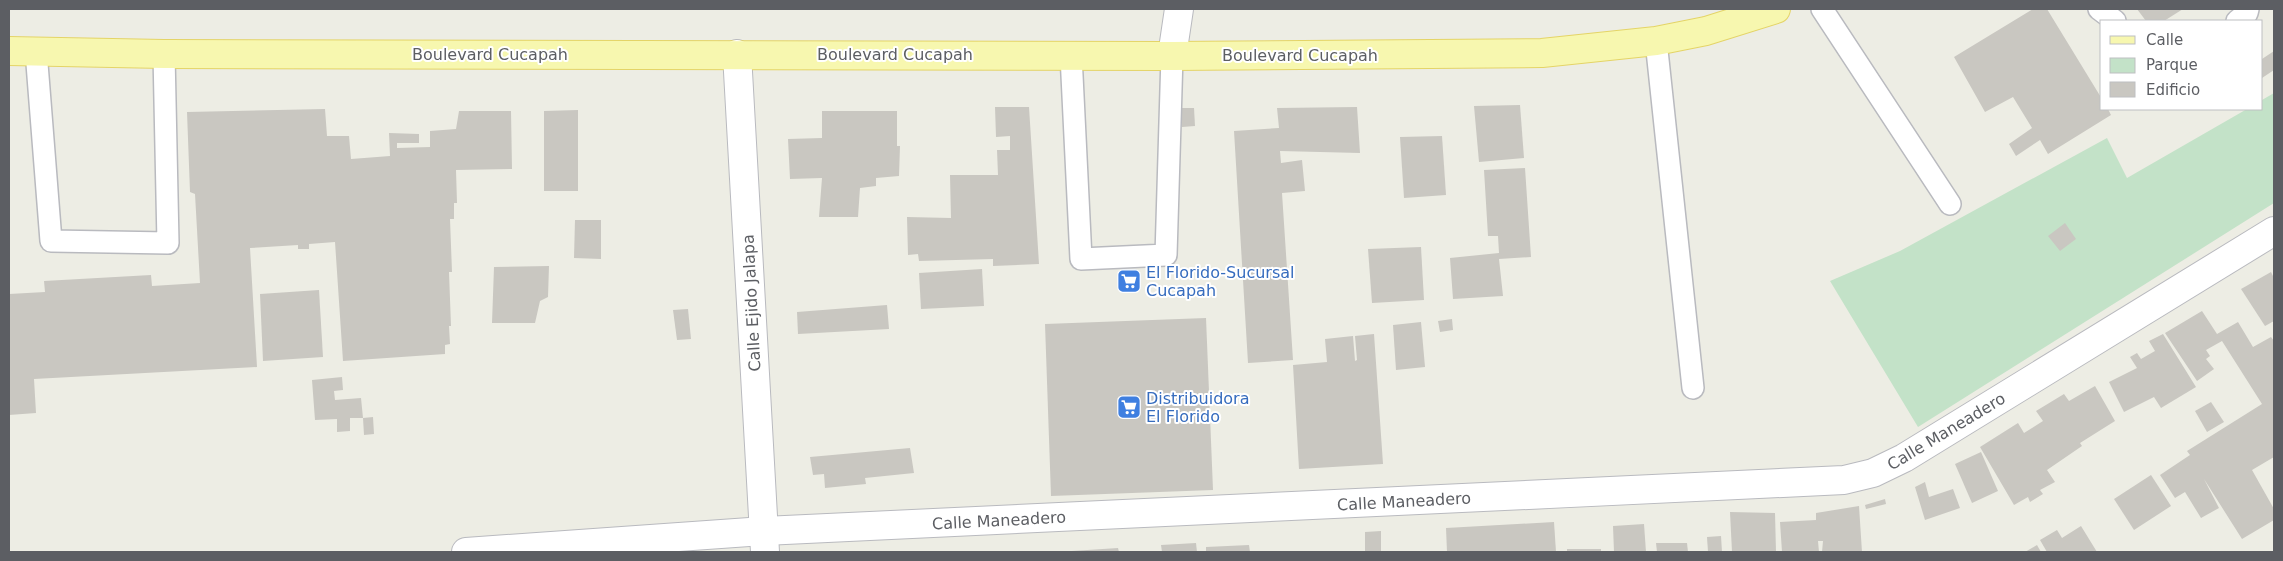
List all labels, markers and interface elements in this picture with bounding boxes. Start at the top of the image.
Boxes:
legend [2100,20,2263,110]
text: Calle [2146,31,2183,49]
street label: Boulevard Cucapah [412,45,568,64]
street label: Boulevard Cucapah [817,45,973,64]
street label: Boulevard Cucapah [1222,46,1378,65]
text: Parque [2146,56,2198,74]
text: Edificio [2146,81,2200,99]
street label: Calle Ejido Jalapa [738,234,765,372]
place label: El Florido-Sucursal Cucapah [1146,263,1295,300]
supermarket icon: El Florido-Sucursal Cucapah [1116,268,1142,294]
place label: Distribuidora El Florido [1146,389,1249,426]
street label: Calle Maneadero [1884,389,2009,474]
supermarket icon: Distribuidora El Florido [1116,394,1142,420]
street label: Calle Maneadero [1337,489,1472,514]
street label: Calle Maneadero [932,508,1067,533]

